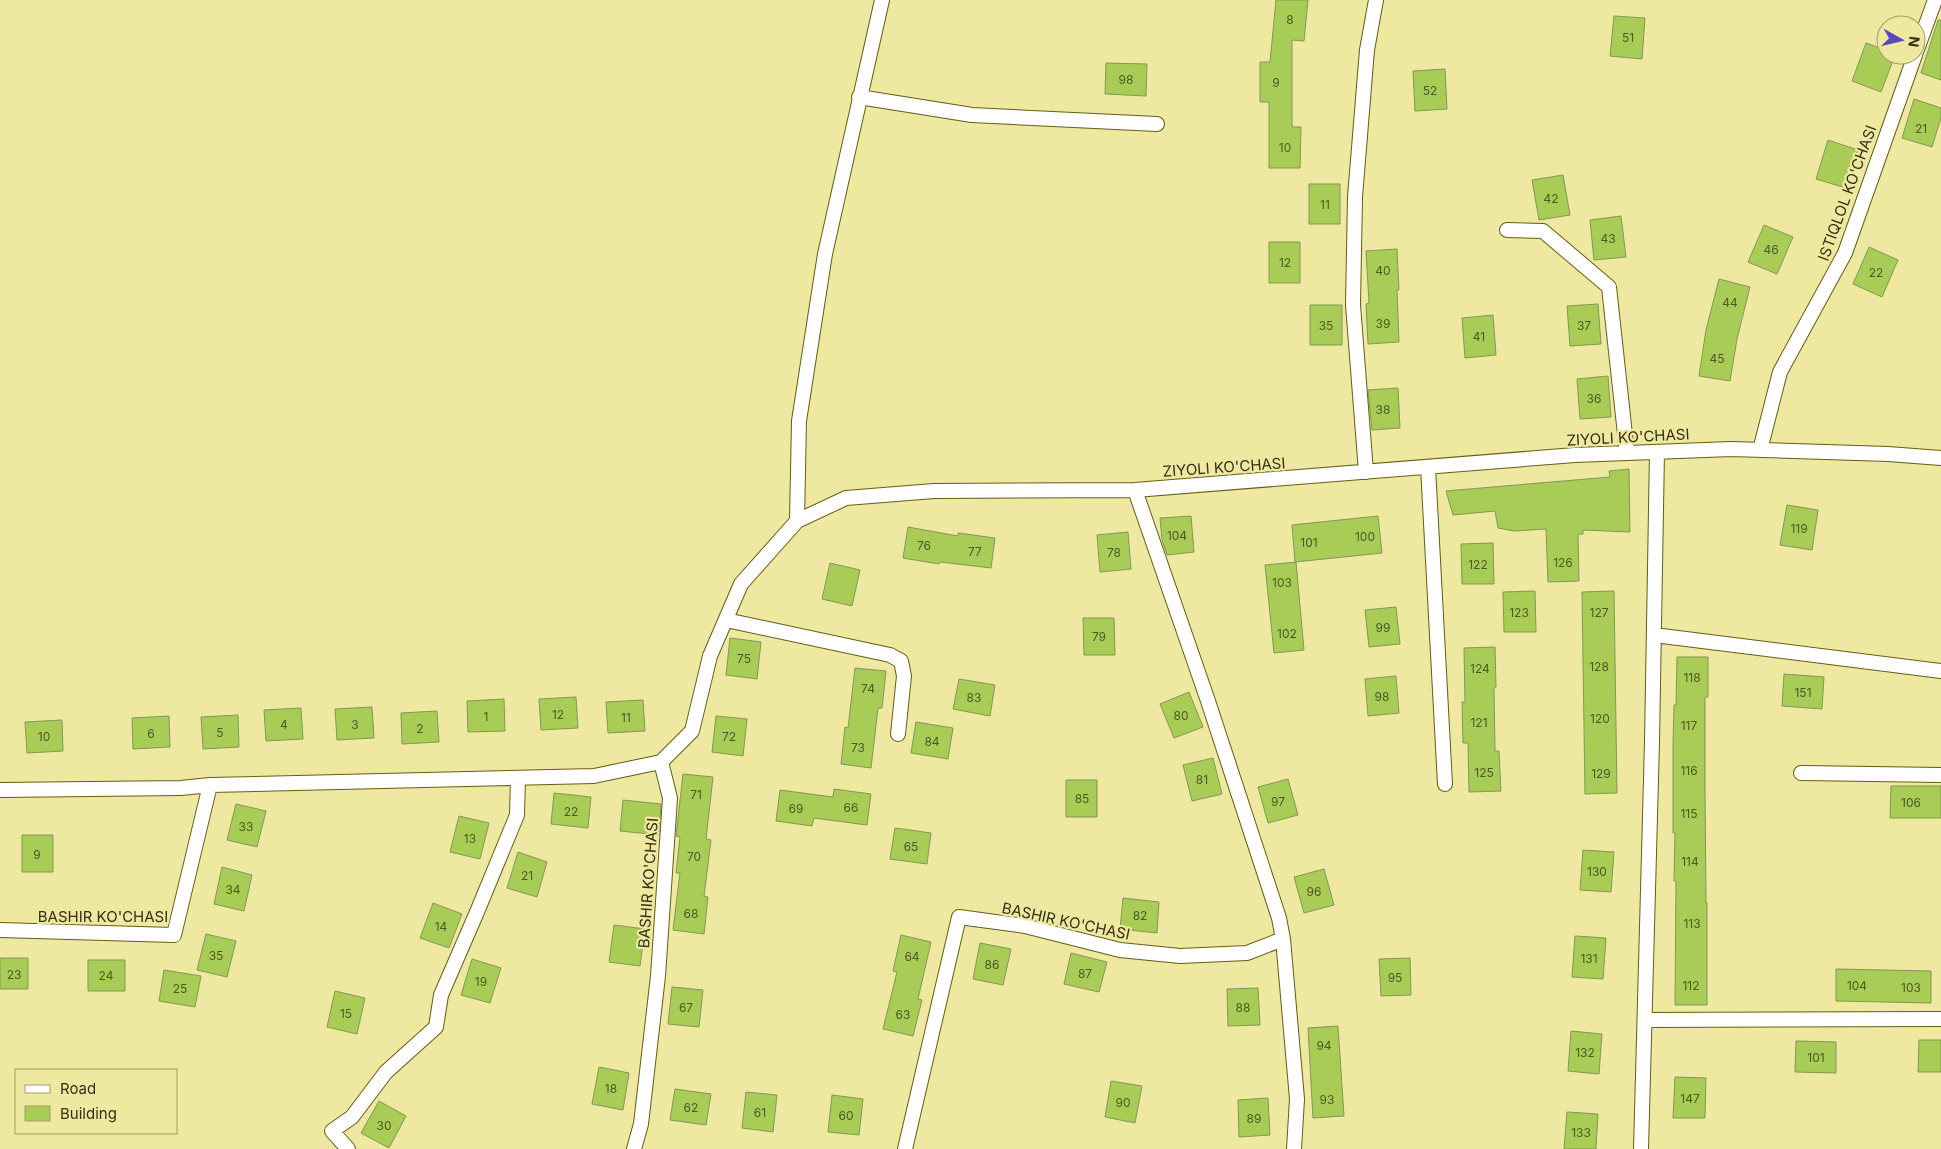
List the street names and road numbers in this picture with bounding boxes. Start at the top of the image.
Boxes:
street label: ISTIQLOL KO'CHASI [1814,123,1880,263]
street label: ZIYOLI KO'CHASI [1566,424,1690,450]
street label: ZIYOLI KO'CHASI [1162,453,1286,481]
street label: BASHIR KO'CHASI [634,817,662,949]
street label: BASHIR KO'CHASI [1000,898,1132,944]
street label: BASHIR KO'CHASI [38,907,168,926]

